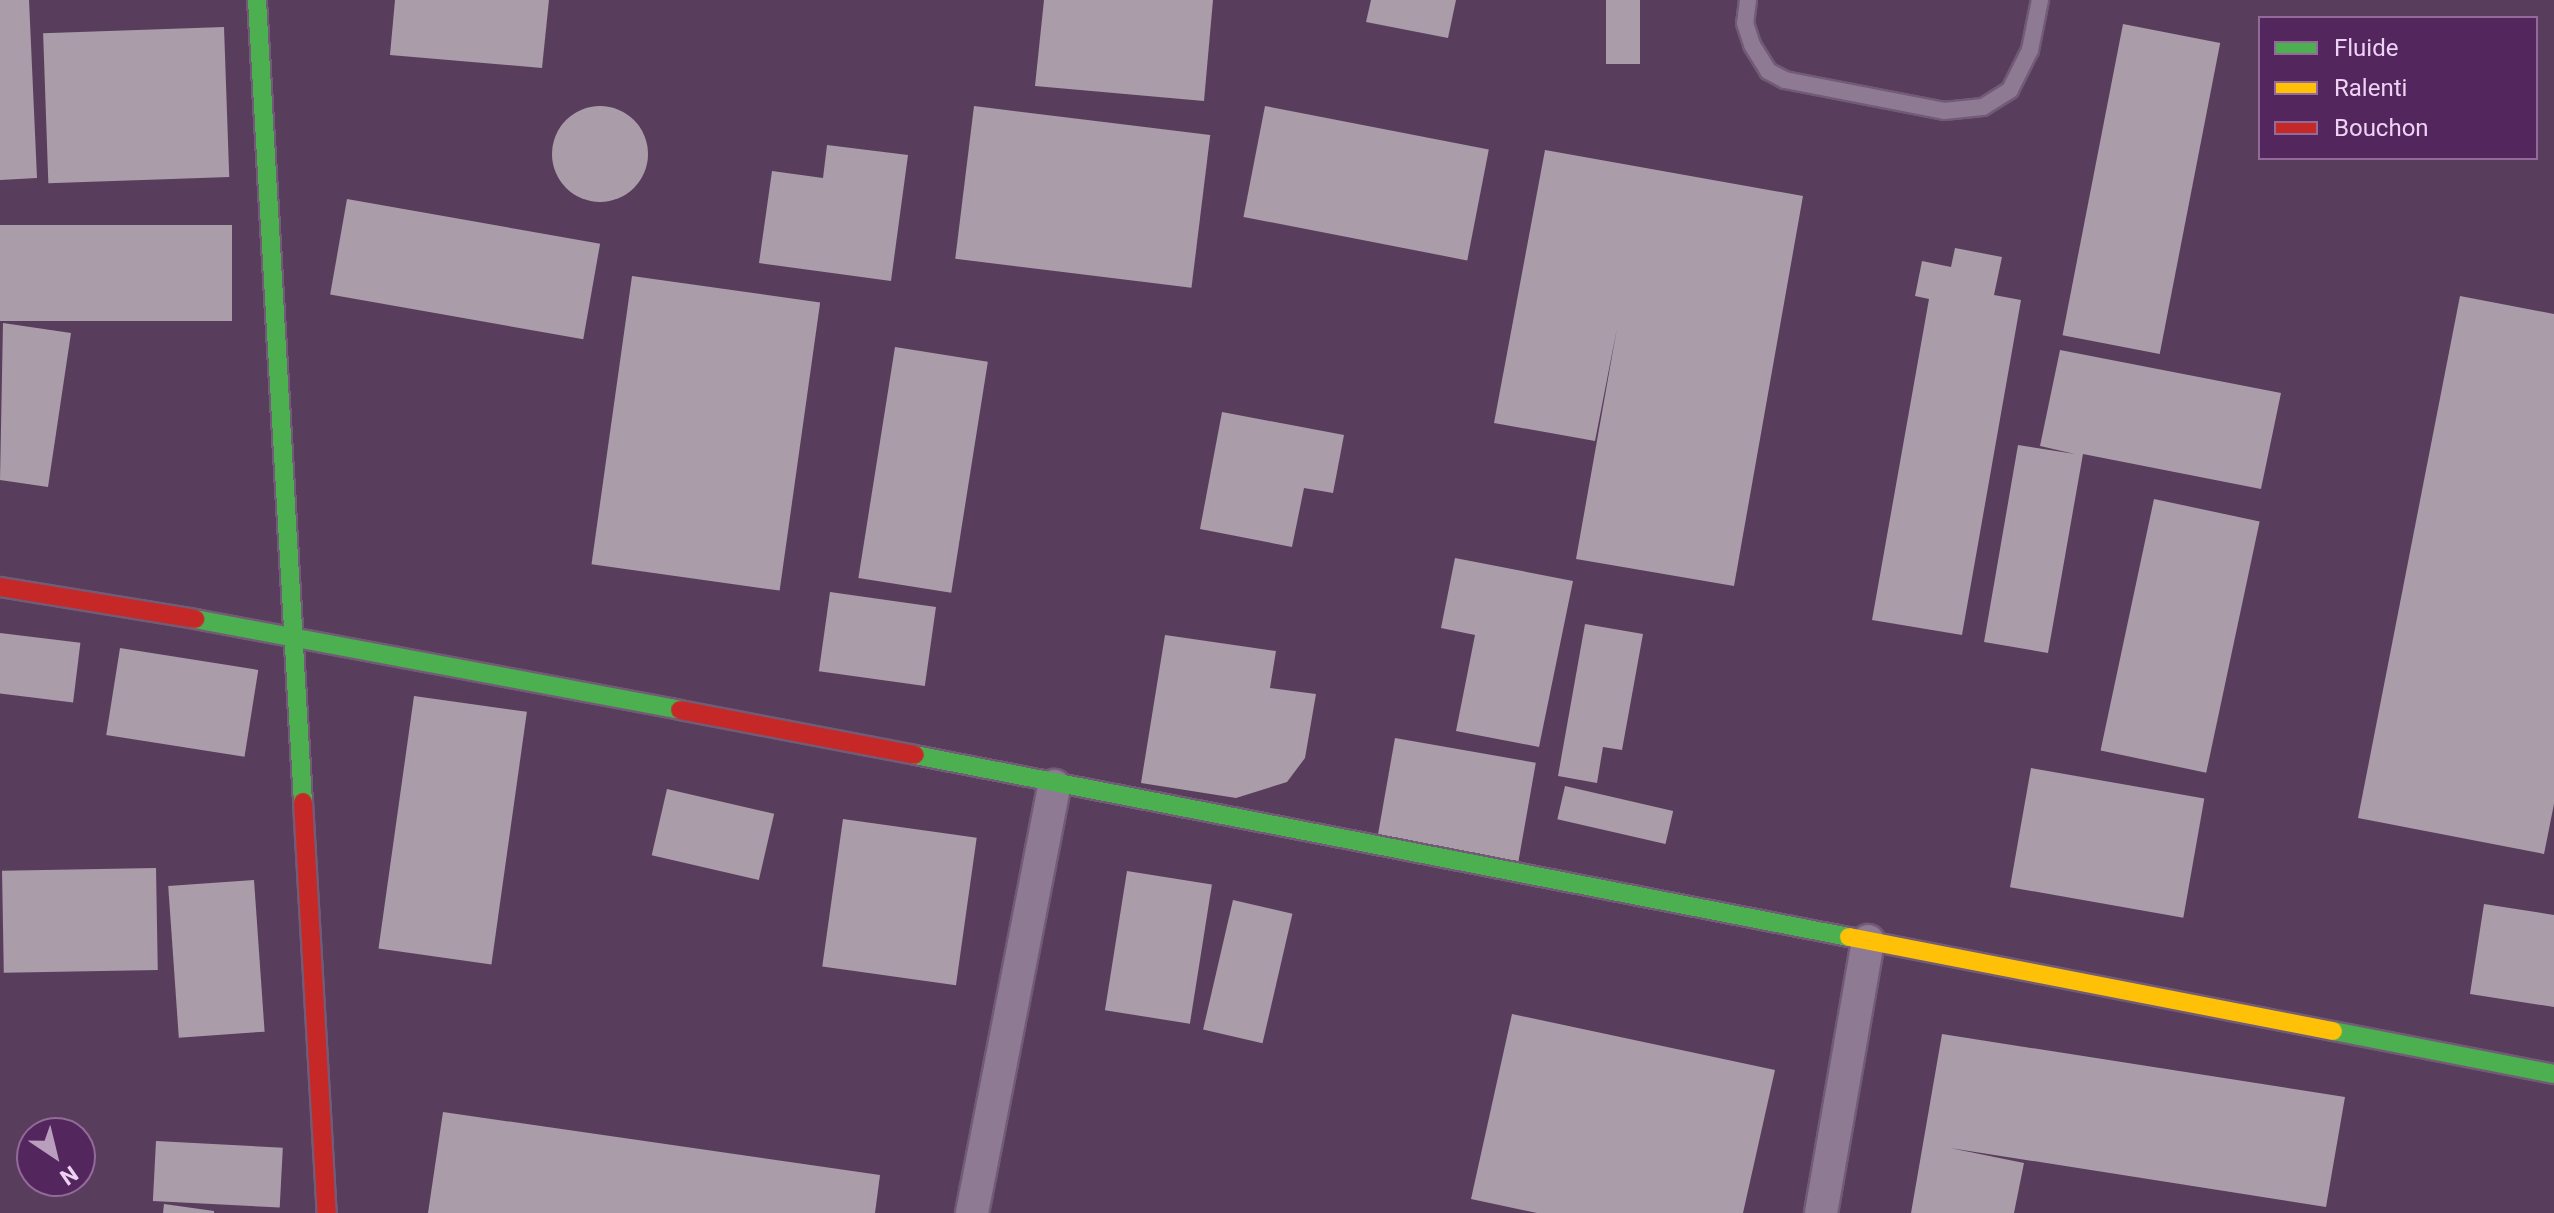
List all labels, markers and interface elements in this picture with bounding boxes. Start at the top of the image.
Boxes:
legend [2258,16,2538,160]
text: Fluide [2334,34,2398,62]
text: Ralenti [2334,74,2407,102]
text: Bouchon [2334,114,2429,142]
north arrow [16,1117,96,1197]
text: N [55,1161,82,1190]

